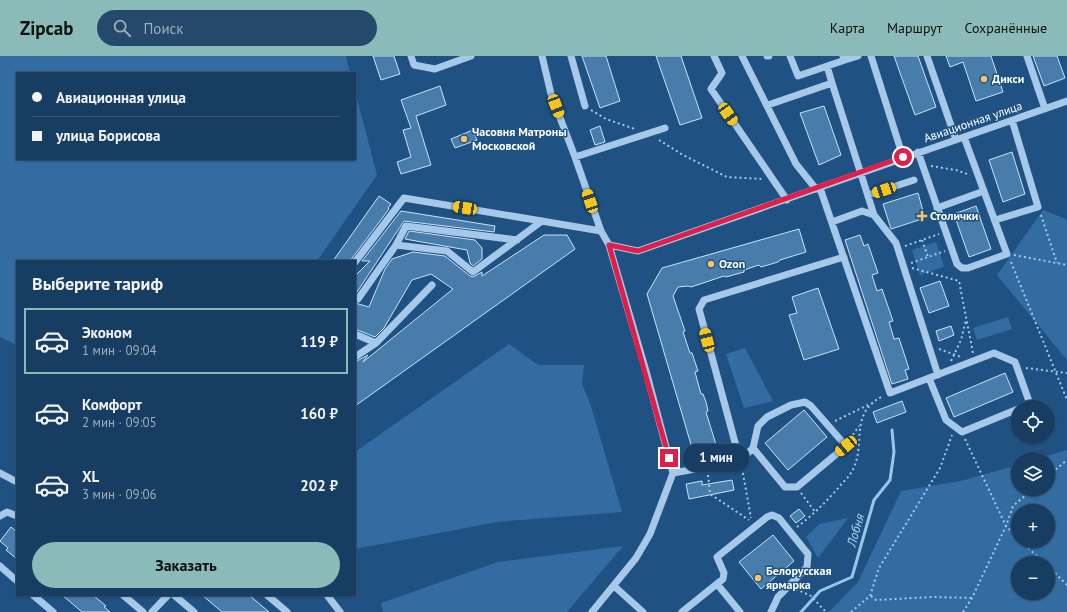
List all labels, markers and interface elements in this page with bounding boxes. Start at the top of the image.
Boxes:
search box [97,10,377,46]
text: Zipcab [20,16,73,40]
icon: search [111,17,133,39]
text: Поиск [143,19,184,38]
text: Карта [830,19,865,37]
text: Маршрут [887,19,942,37]
text: Сохранённые [964,19,1047,37]
place label: Дикси [992,71,1024,86]
marker: Дикси [979,74,989,84]
text: Авиационная улица [56,88,186,107]
car [546,93,566,119]
street label: Авиационная улица [921,98,1024,145]
car [716,101,740,127]
place label: Часовня Матроны Московской [472,124,567,153]
text: улица Борисова [56,126,161,145]
marker: Часовня Матроны Московской [459,134,469,144]
route start [894,148,912,166]
car [871,181,897,199]
car [580,188,600,214]
car [452,200,478,216]
place label: Столички [930,208,978,223]
marker: Столички [917,211,927,221]
place label: Ozon [719,256,745,271]
marker: Ozon [706,259,716,269]
text: Выберите тариф [32,272,163,295]
icon: car [34,323,70,359]
text: Эконом [82,323,132,342]
car [698,327,716,353]
text: 119 ₽ [300,332,338,351]
text: 1 мин · 09:04 [82,342,157,359]
icon: car [34,395,70,431]
text: Комфорт [82,395,142,414]
map controls [1011,400,1055,600]
button: locate [1011,400,1055,444]
text: 160 ₽ [300,404,338,423]
text: 2 мин · 09:05 [82,414,157,431]
car [833,434,859,458]
callout: 1 мин [683,444,749,472]
route end [660,449,678,467]
text: 1 мин [699,449,733,466]
button: layers [1011,452,1055,496]
icon: car [34,467,70,503]
text: XL [82,467,99,486]
text: 202 ₽ [300,476,338,495]
text: 3 мин · 09:06 [82,486,157,503]
button: + [1011,504,1055,548]
water label: Лобня [842,512,868,550]
button: Заказать [32,542,340,588]
button: − [1011,556,1055,600]
place label: Белорусская ярмарка [766,563,831,592]
marker: Белорусская ярмарка [753,573,763,583]

